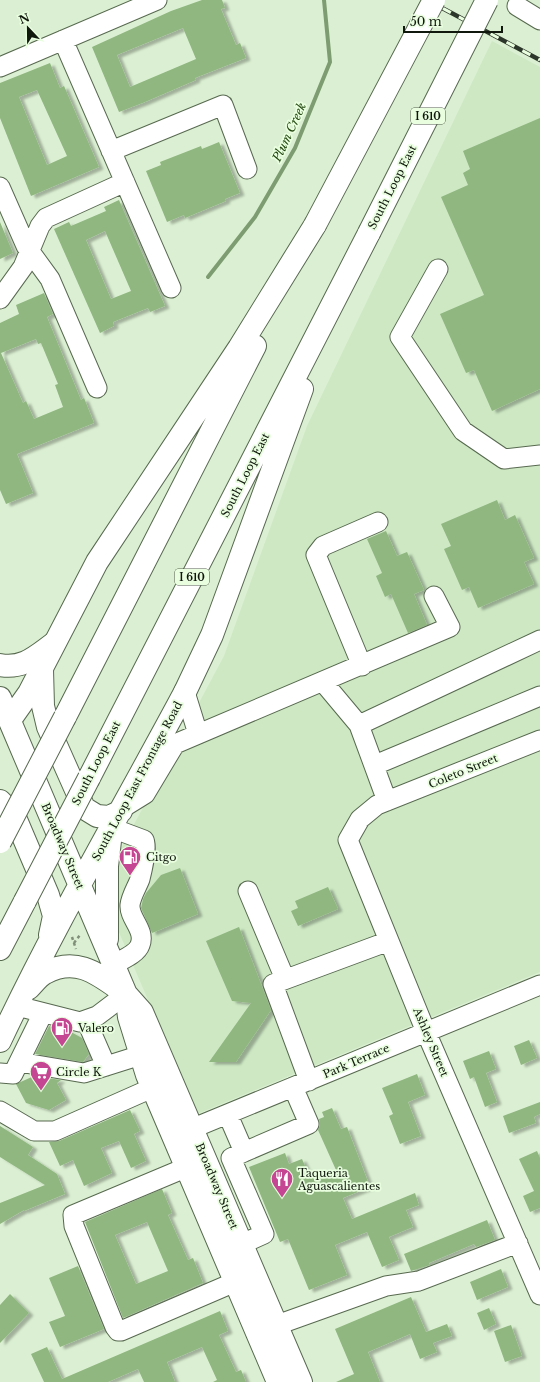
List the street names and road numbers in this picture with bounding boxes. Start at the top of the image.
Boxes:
road number: I 610 [411,108,445,124]
street label: South Loop East [365,142,420,232]
street label: South Loop East [218,430,273,520]
road number: I 610 [175,569,209,585]
street label: South Loop East Frontage Road [89,698,185,863]
street label: South Loop East [69,718,124,808]
street label: Coleto Street [426,750,500,791]
street label: Broadway Street [39,801,88,892]
street label: Ashley Street [410,1004,452,1079]
street label: Park Terrace [321,1041,391,1081]
street label: Broadway Street [193,1141,242,1232]

